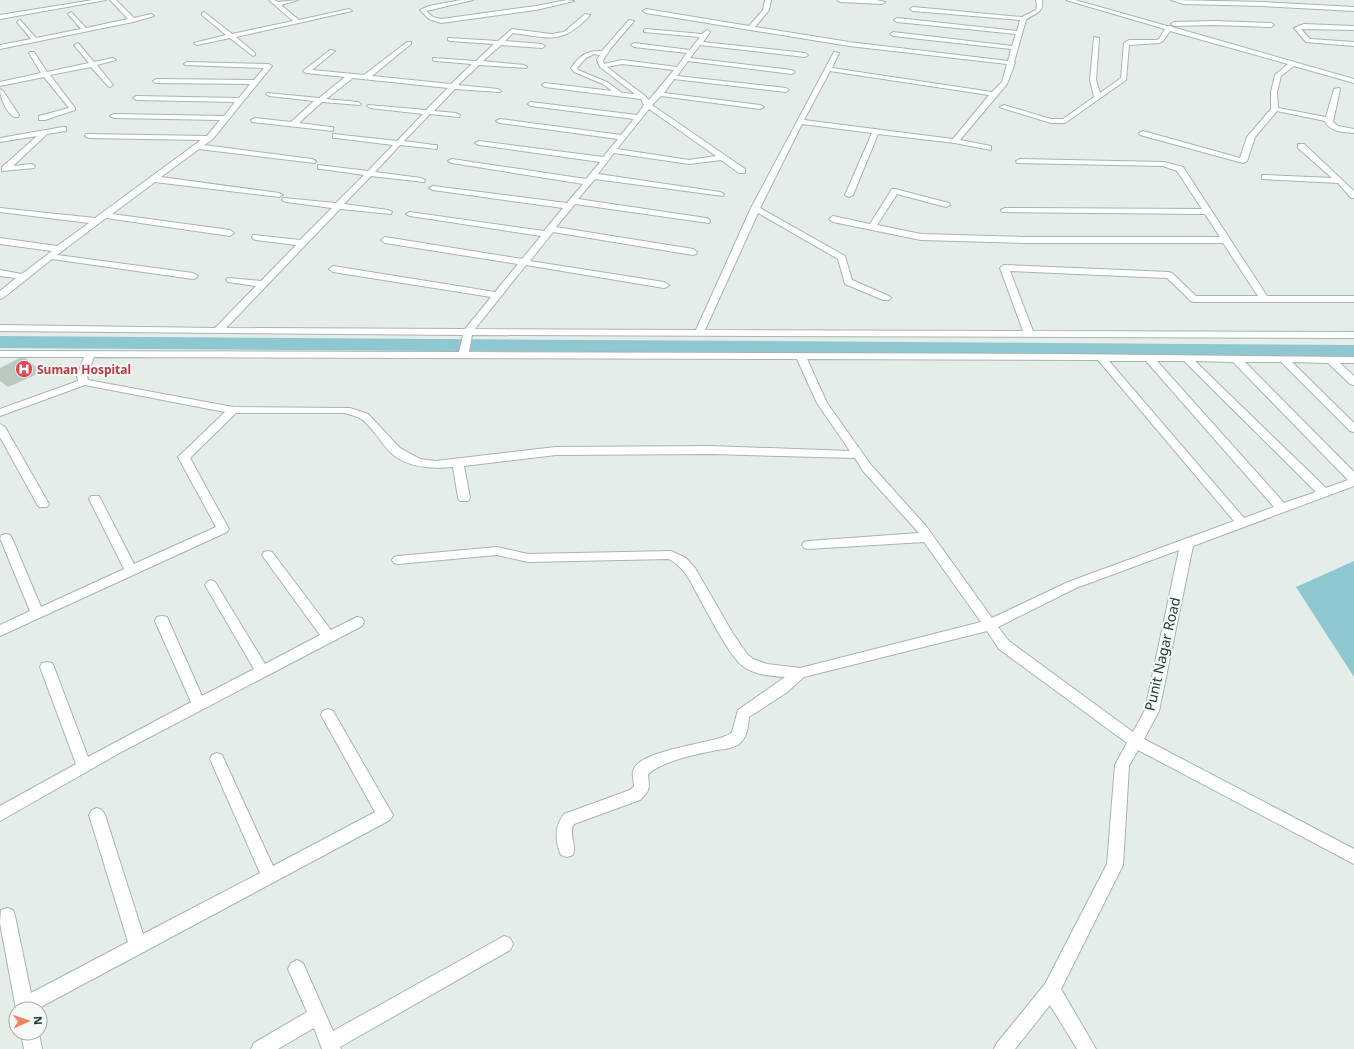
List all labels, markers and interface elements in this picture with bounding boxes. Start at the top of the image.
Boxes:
hospital icon: Suman Hospital [14,359,34,379]
place label: Suman Hospital [37,361,131,378]
street label: Punit Nagar Road [1140,595,1184,713]
north arrow [8,1001,48,1041]
text: N [31,1016,46,1025]

